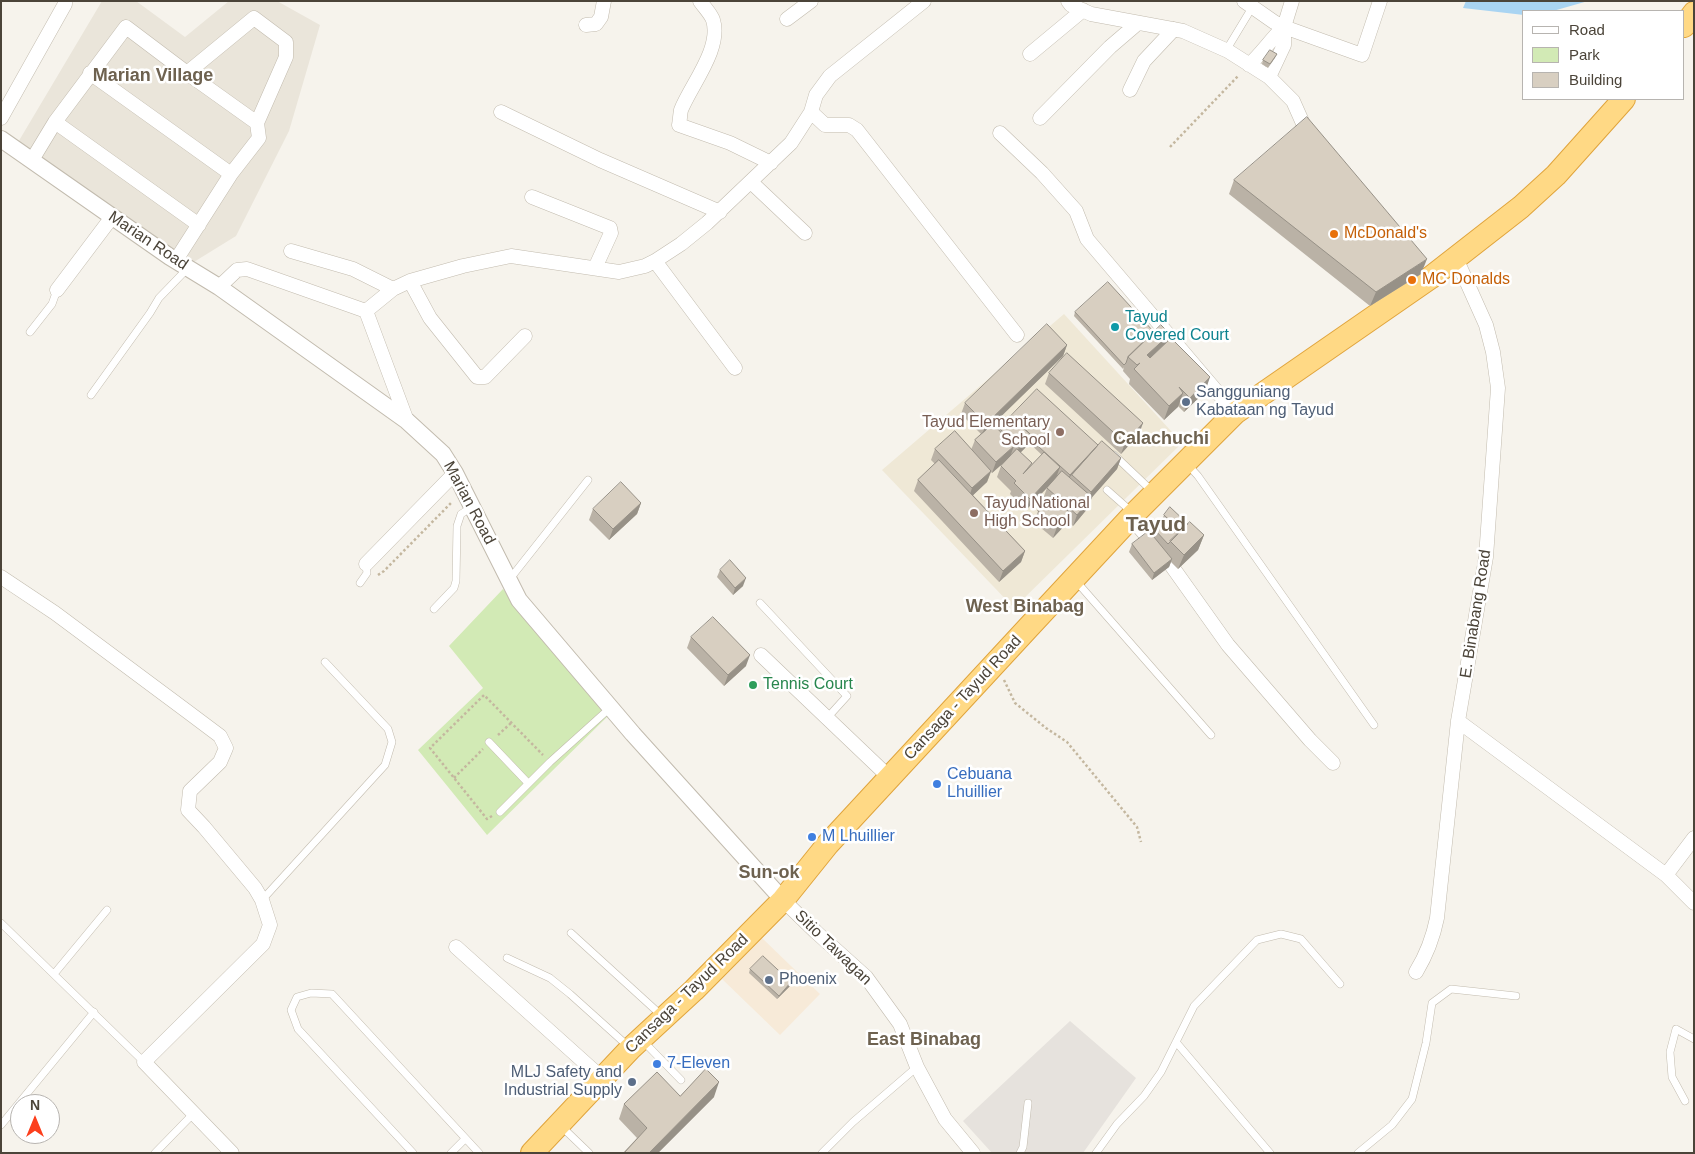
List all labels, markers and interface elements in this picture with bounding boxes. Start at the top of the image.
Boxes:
legend [1522,10,1685,100]
text: Road [1569,21,1605,38]
text: Park [1569,46,1600,63]
district label: Marian Village [93,65,213,87]
text: Building [1569,71,1622,88]
street label: Marian Road [105,207,191,275]
place label: McDonald's [1344,224,1427,244]
marker: McDonald's [1328,228,1340,240]
place label: MC Donalds [1422,270,1510,290]
marker: MC Donalds [1406,274,1418,286]
place label: Tayud Covered Court [1125,308,1229,346]
marker: Tayud Covered Court [1109,321,1121,333]
place label: Sangguniang Kabataan ng Tayud [1196,383,1334,421]
marker: Sangguniang Kabataan ng Tayud [1180,396,1192,408]
place label: Tayud Elementary School [922,413,1050,451]
marker: Tayud Elementary School [1054,426,1066,438]
district label: Calachuchi [1113,428,1209,450]
street label: Marian Road [439,458,499,548]
place label: Tayud National High School [984,494,1090,532]
marker: Tayud National High School [968,507,980,519]
district label: Tayud [1126,512,1186,538]
street label: E. Binabang Road [1456,548,1496,680]
district label: West Binabag [966,596,1084,618]
street label: Cansaga - Tayud Road [900,632,1026,764]
place label: Tennis Court [763,675,853,695]
marker: Tennis Court [747,679,759,691]
place label: Cebuana Lhuillier [947,765,1012,803]
marker: Cebuana Lhuillier [931,778,943,790]
place label: M Lhuillier [822,827,895,847]
marker: M Lhuillier [806,831,818,843]
district label: Sun-ok [739,862,799,884]
street label: Sitio Tawagan [791,906,875,990]
street label: Cansaga - Tayud Road [621,930,753,1058]
place label: Phoenix [779,970,837,990]
marker: Phoenix [763,974,775,986]
district label: East Binabag [867,1029,981,1051]
place label: 7-Eleven [667,1054,730,1074]
marker: 7-Eleven [651,1058,663,1070]
place label: MLJ Safety and Industrial Supply [504,1063,622,1101]
marker: MLJ Safety and Industrial Supply [626,1076,638,1088]
north arrow [10,1094,60,1144]
text: N [30,1097,40,1113]

